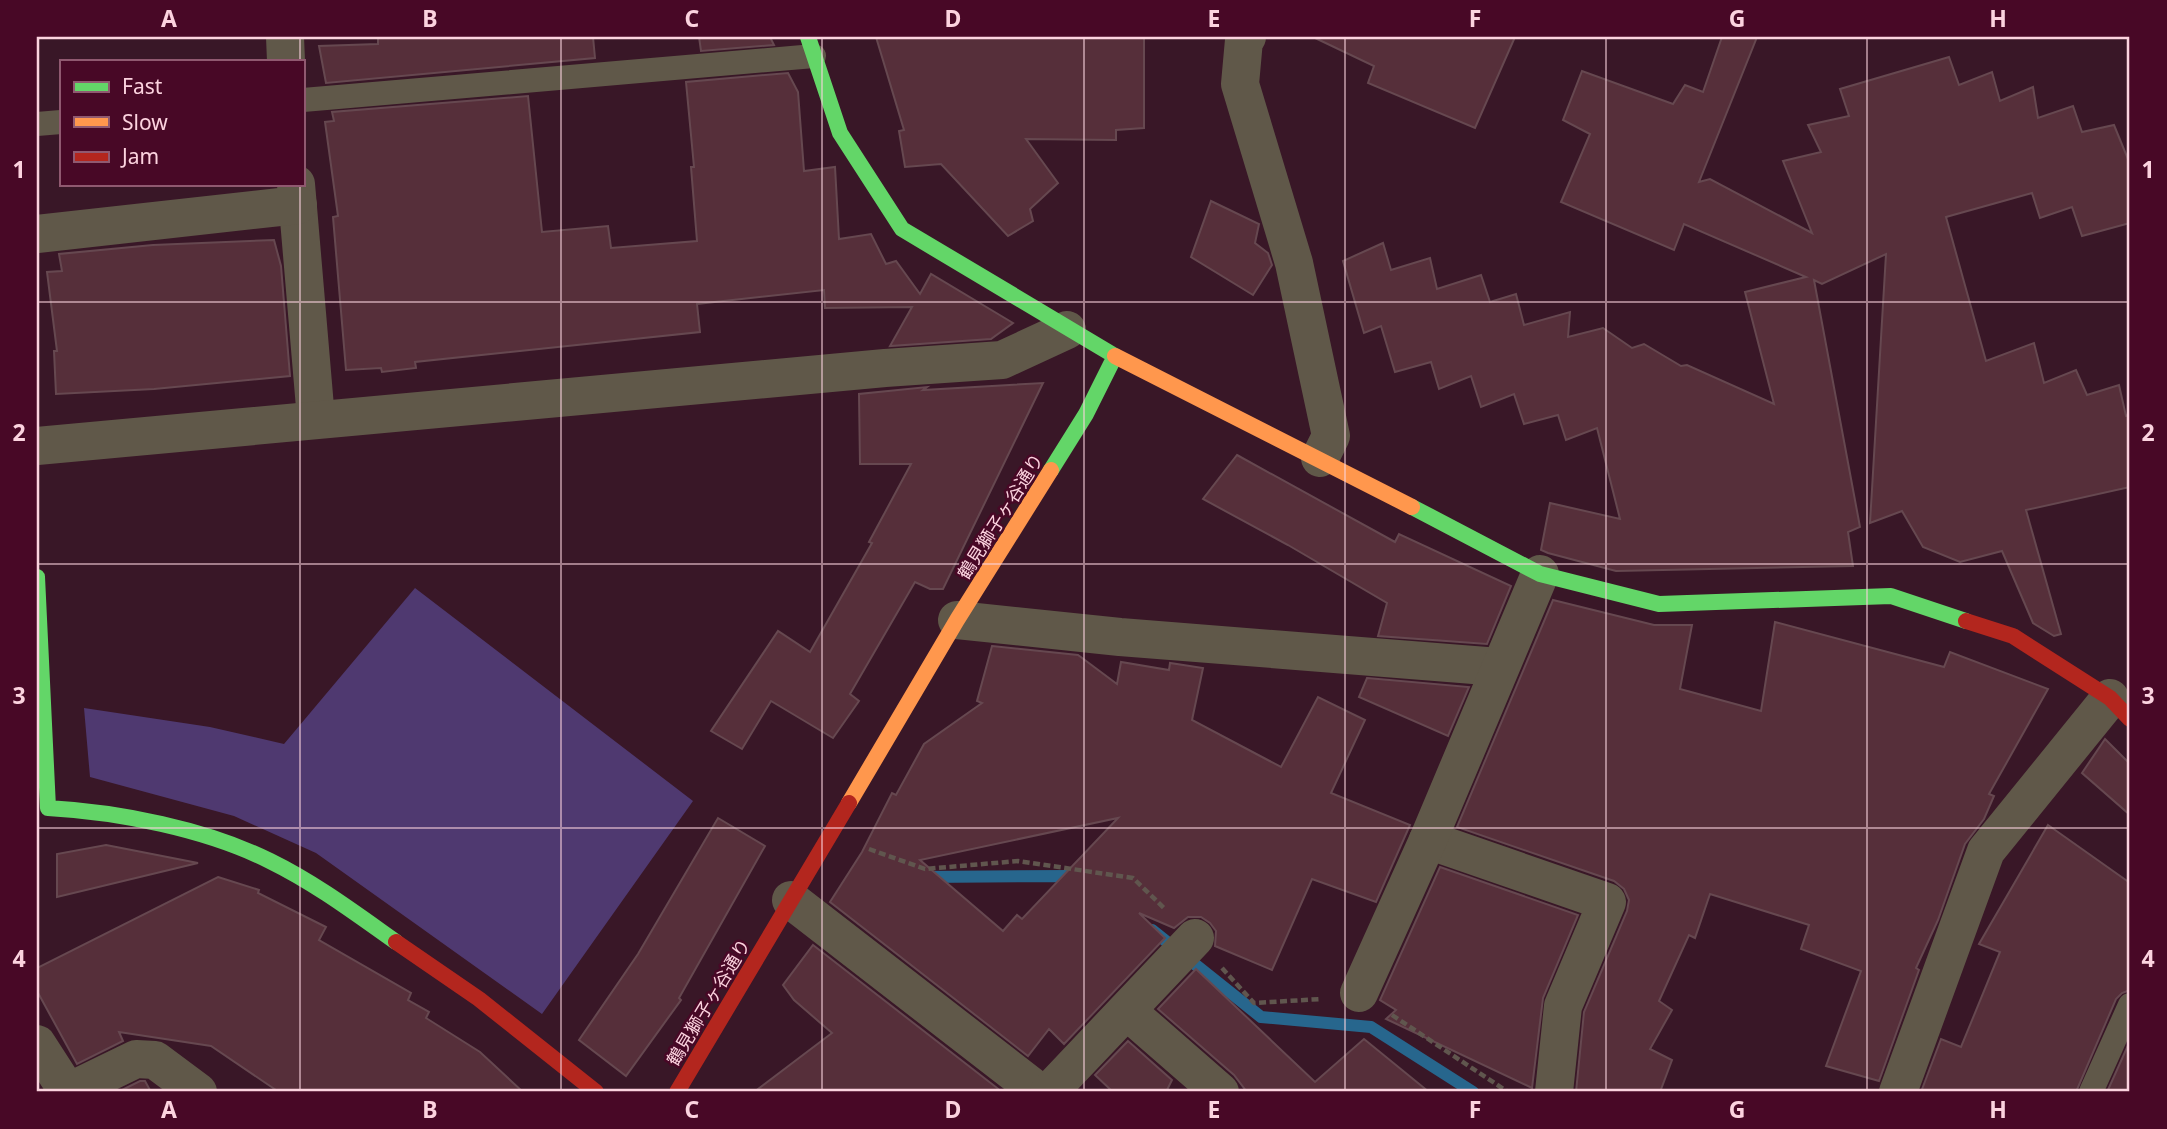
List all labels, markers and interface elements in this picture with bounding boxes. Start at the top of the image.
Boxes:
text: A [161,2,177,34]
text: B [422,2,438,34]
text: C [685,2,700,34]
text: D [945,2,961,34]
text: E [1208,2,1220,34]
text: F [1469,2,1481,34]
text: G [1729,2,1745,34]
text: H [1989,2,2007,34]
legend [60,60,304,186]
text: Fast [122,72,163,100]
text: Slow [122,108,168,136]
text: Jam [120,142,159,170]
text: 1 [12,153,26,185]
text: 1 [2141,153,2155,185]
text: 2 [12,416,26,448]
text: 2 [2141,416,2155,448]
street label: 鶴見獅子ヶ谷通り [952,449,1048,583]
text: 3 [12,679,26,711]
text: 3 [2141,679,2155,711]
street label: 鶴見獅子ヶ谷通り [661,934,755,1070]
text: 4 [12,942,26,974]
text: 4 [2141,942,2155,974]
text: A [161,1093,177,1125]
text: B [422,1093,438,1125]
text: C [685,1093,700,1125]
text: D [945,1093,961,1125]
text: E [1208,1093,1220,1125]
text: F [1469,1093,1481,1125]
text: G [1729,1093,1745,1125]
text: H [1989,1093,2007,1125]

